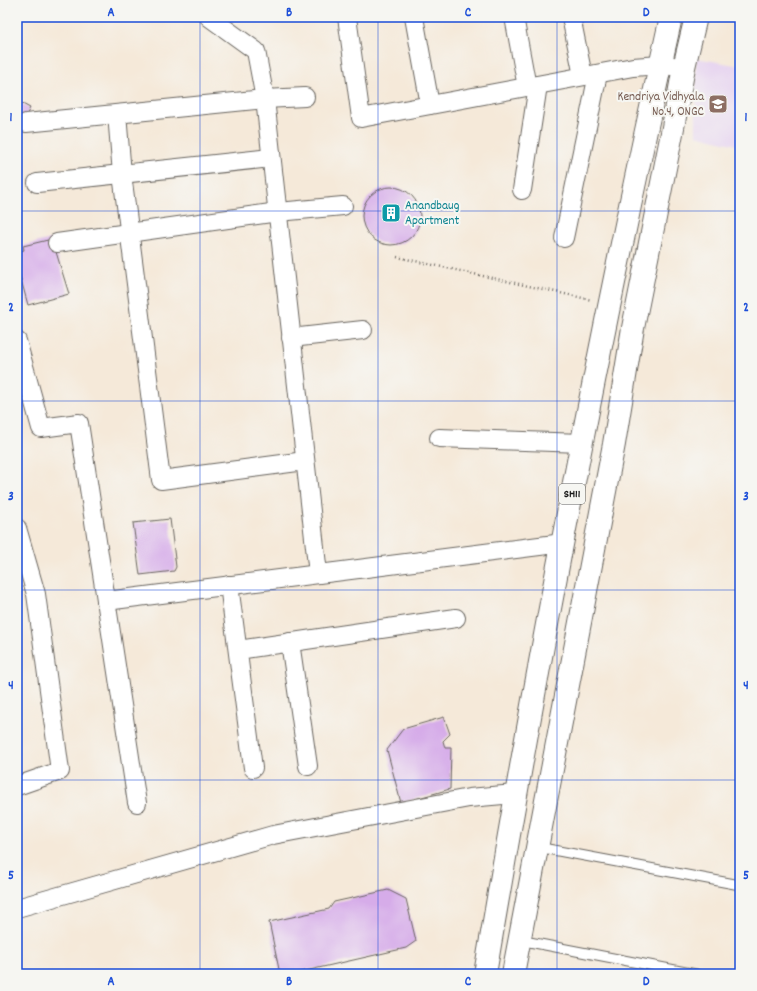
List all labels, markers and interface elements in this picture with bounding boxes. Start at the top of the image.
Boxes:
text: A [107,4,115,23]
text: B [286,4,292,23]
text: C [465,4,472,23]
text: D [643,4,650,23]
place label: Kendriya Vidhyala No.4, ONGC [617,88,705,122]
school or university icon: Kendriya Vidhyala No.4, ONGC [707,93,729,115]
text: 1 [10,109,13,128]
text: 1 [745,109,748,128]
place label: Anandbaug Apartment [405,197,460,231]
building icon: Anandbaug Apartment [380,202,402,224]
text: 2 [8,299,14,318]
text: 2 [743,299,749,318]
road number: SH11 [559,484,585,504]
text: 3 [8,488,14,507]
text: 3 [743,488,749,507]
text: 4 [8,677,14,696]
text: 4 [743,677,749,696]
text: 5 [8,867,14,886]
text: 5 [743,867,749,886]
text: A [107,973,115,991]
text: B [286,973,292,991]
text: C [465,973,472,991]
text: D [643,973,650,991]

